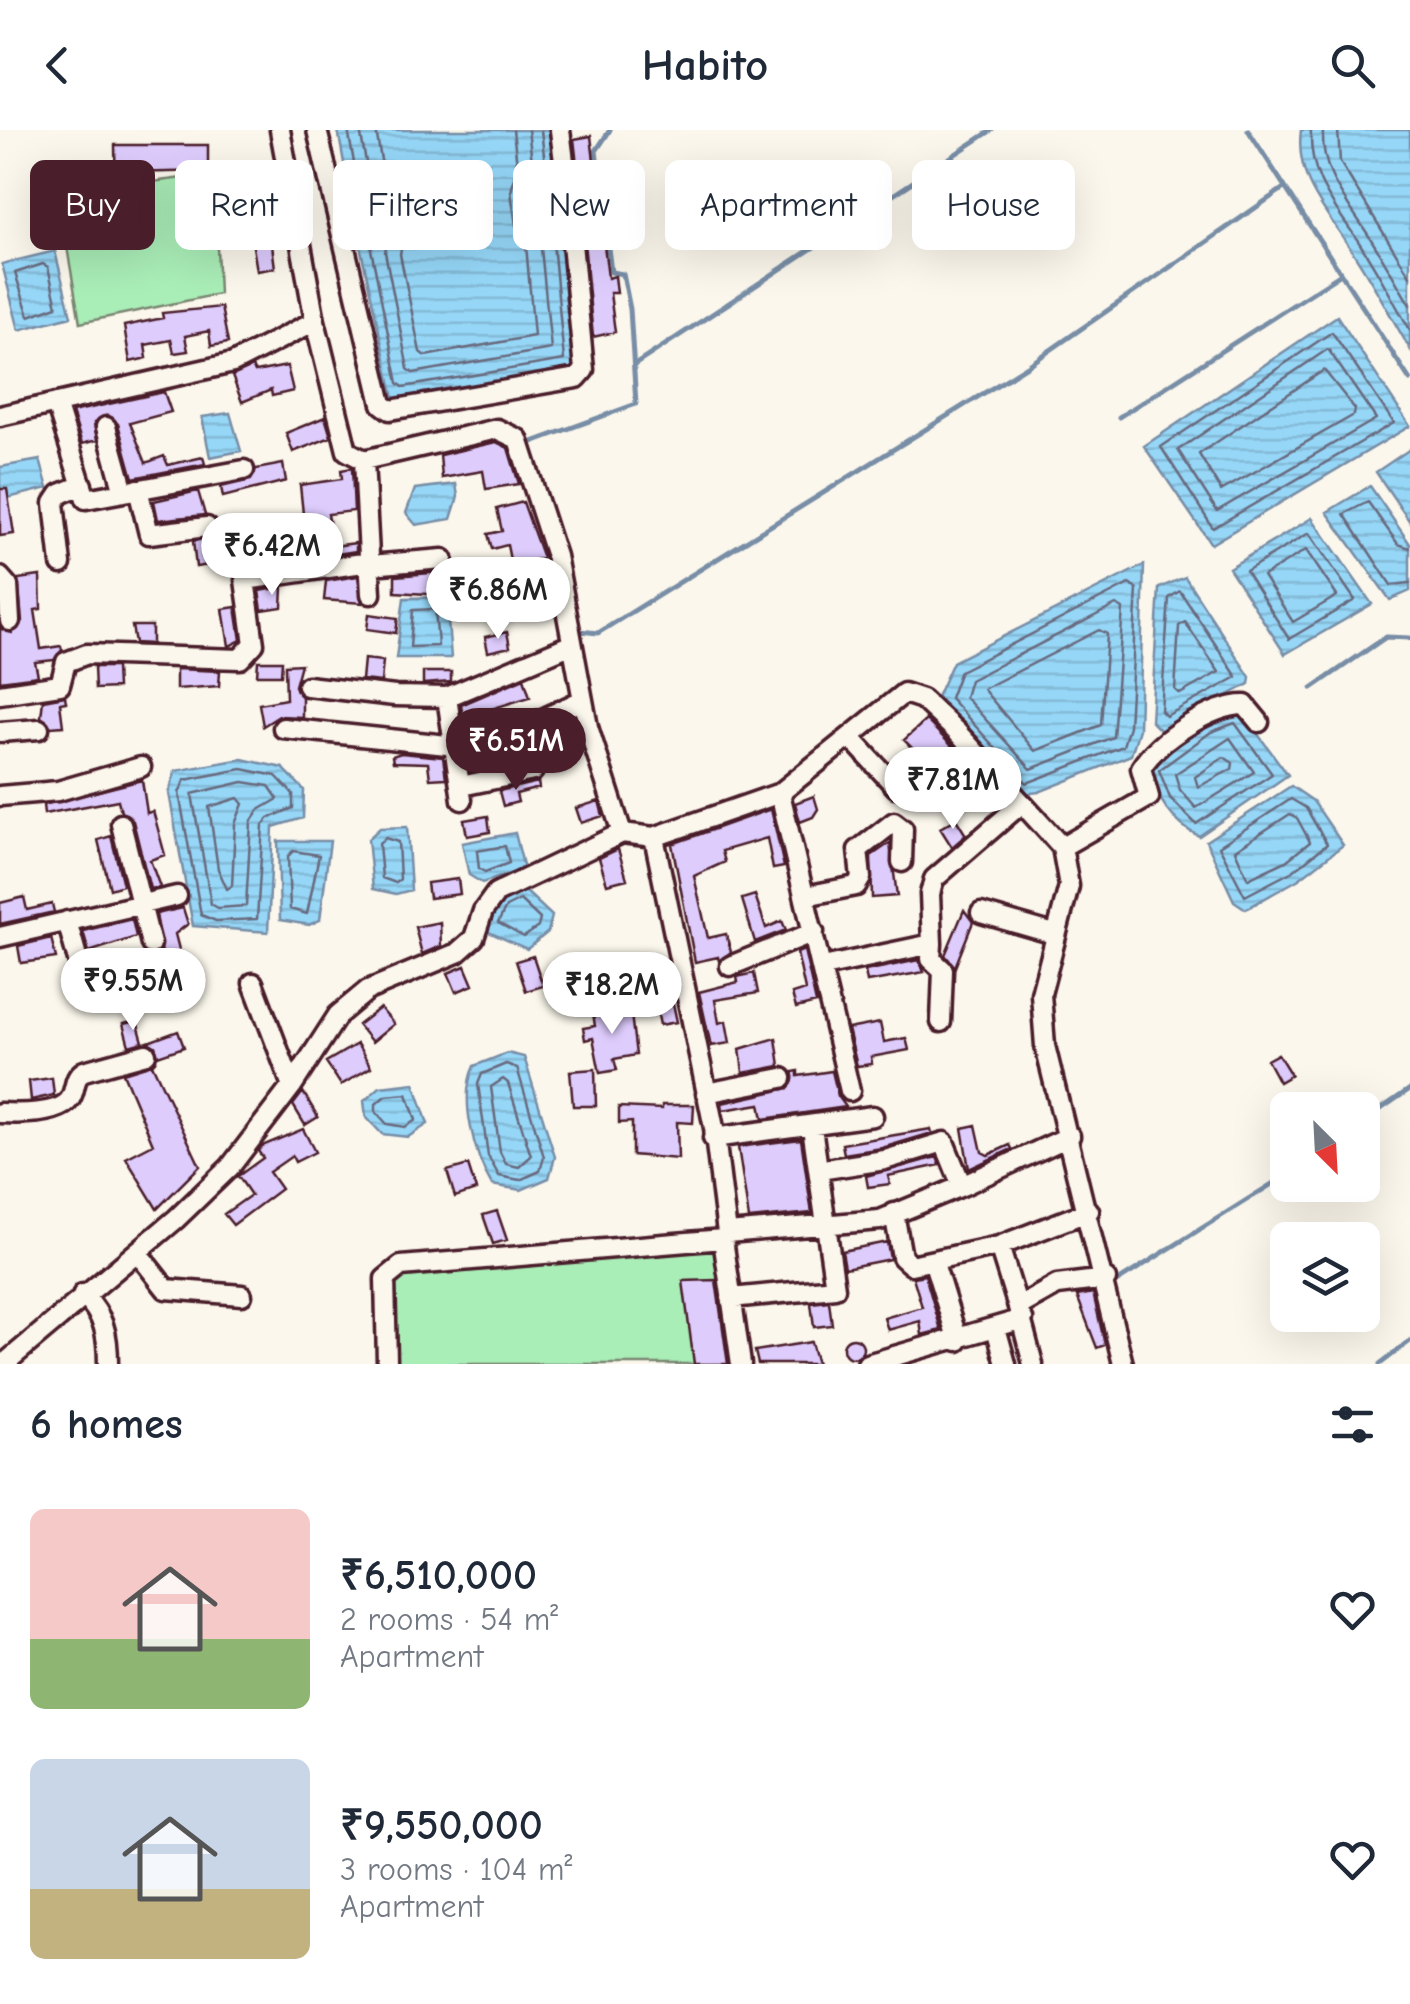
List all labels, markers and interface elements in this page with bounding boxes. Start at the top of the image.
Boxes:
icon: back [30,38,85,93]
icon: search [1325,38,1380,93]
text: Habito [642,39,768,91]
chip: Buy [30,160,155,250]
chip: Rent [175,160,313,250]
chip: Filters [333,160,493,250]
chip: New [513,160,645,250]
chip: Apartment [665,160,892,250]
chip: House [912,160,1075,250]
pin: ₹6.42M [191,513,353,598]
text: ₹6.42M [223,527,321,564]
pin: ₹6.86M [417,557,579,642]
text: ₹6.86M [448,571,548,608]
pin: ₹6.51M [435,708,597,793]
text: ₹6.51M [468,722,564,759]
pin: ₹7.81M [872,747,1034,832]
text: ₹7.81M [906,761,1000,798]
pin: ₹9.55M [52,948,214,1033]
pin: ₹18.2M [531,952,693,1037]
text: ₹9.55M [83,962,183,999]
text: ₹18.2M [565,966,659,1003]
north arrow [1270,1092,1380,1202]
map controls [1270,1092,1380,1332]
button: layers [1270,1222,1380,1332]
icon: filters [1325,1397,1380,1452]
text: 6 homes [30,1400,183,1449]
icon: home [110,1549,230,1669]
text: ₹6,510,000 [340,1551,537,1600]
icon: heart [1325,1582,1380,1637]
text: 2 rooms · 54 m² [340,1601,558,1638]
text: Apartment [340,1638,483,1675]
icon: home [110,1799,230,1919]
text: ₹9,550,000 [340,1801,543,1850]
icon: heart [1325,1832,1380,1887]
text: 3 rooms · 104 m² [340,1851,572,1888]
text: Apartment [340,1888,483,1925]

